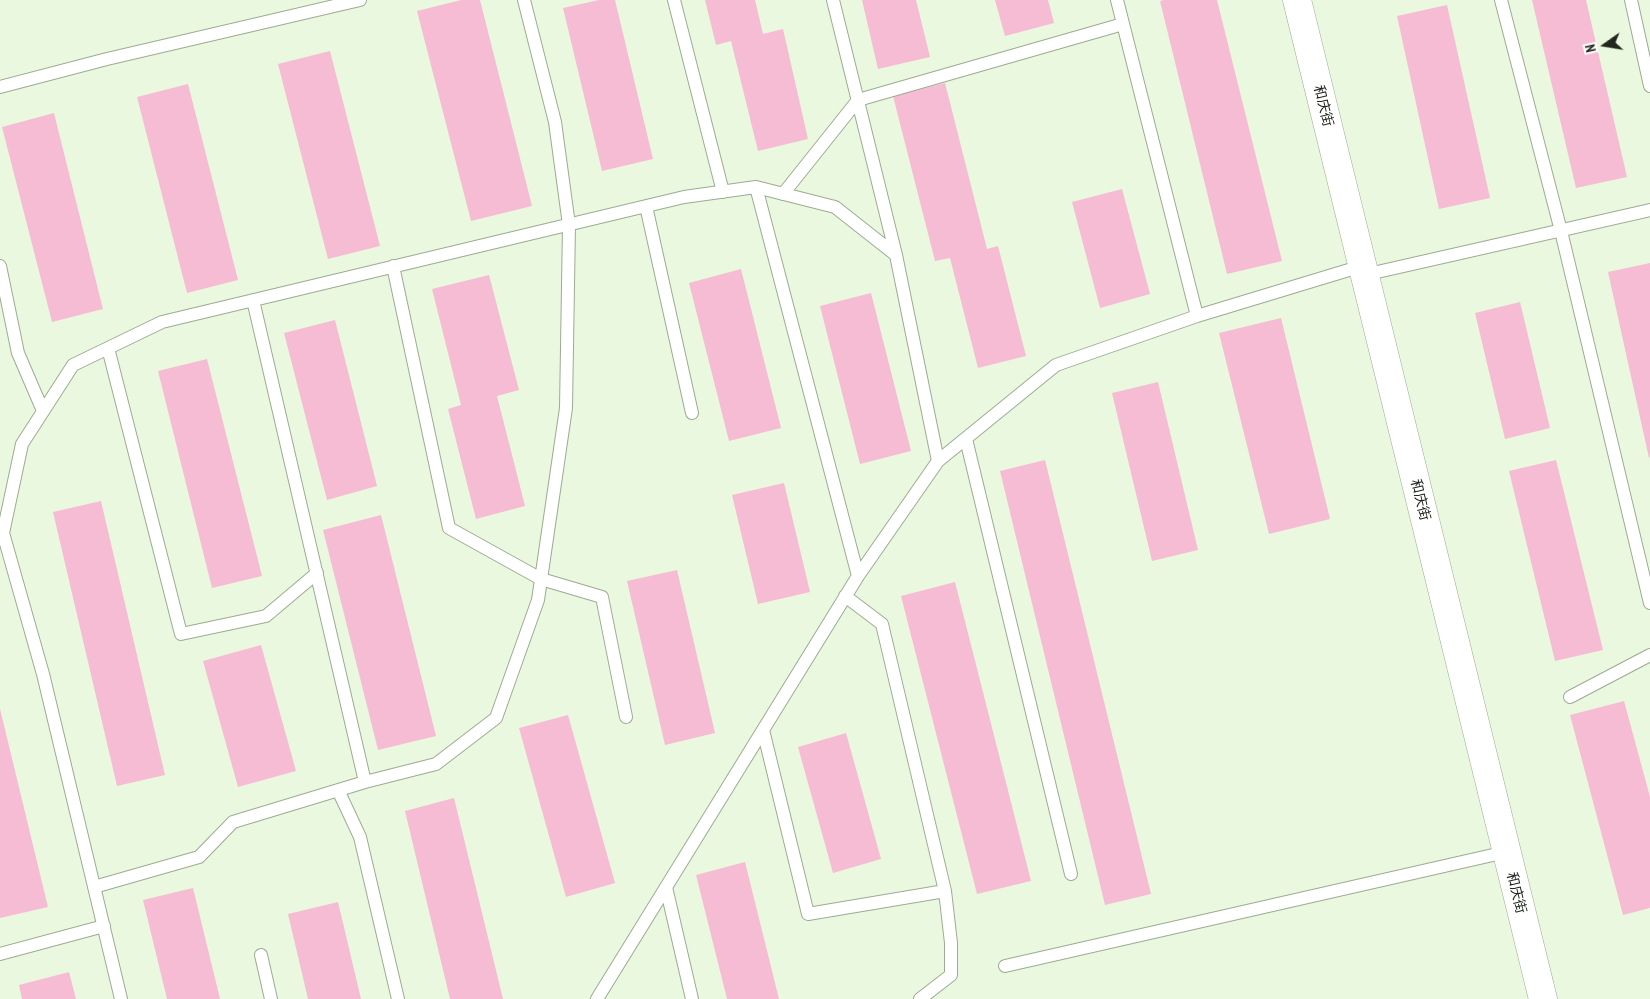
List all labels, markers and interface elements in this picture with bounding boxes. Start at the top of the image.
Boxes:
north arrow [1580,20,1630,70]
text: N [1581,43,1600,54]
street label: 和庆街 [1310,84,1336,128]
street label: 和庆街 [1407,478,1433,522]
street label: 和庆街 [1503,871,1529,915]

